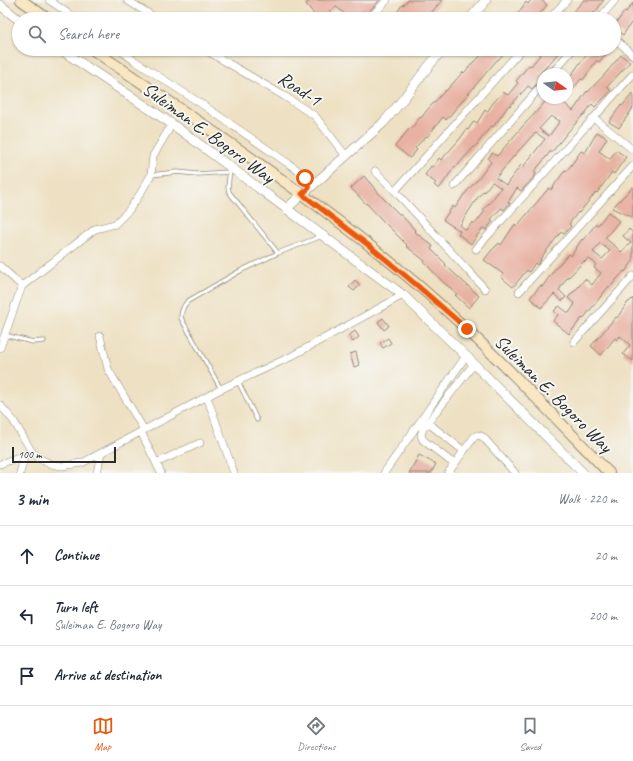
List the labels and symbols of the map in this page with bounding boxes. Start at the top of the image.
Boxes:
street label: Road-1 [273,66,327,112]
north arrow [537,68,573,104]
street label: Suleiman E. Bogoro Way [138,77,280,190]
route start [296,169,314,187]
route end [458,320,476,338]
street label: Suleiman E. Bogoro Way [489,330,618,459]
scale bar [12,445,116,464]

